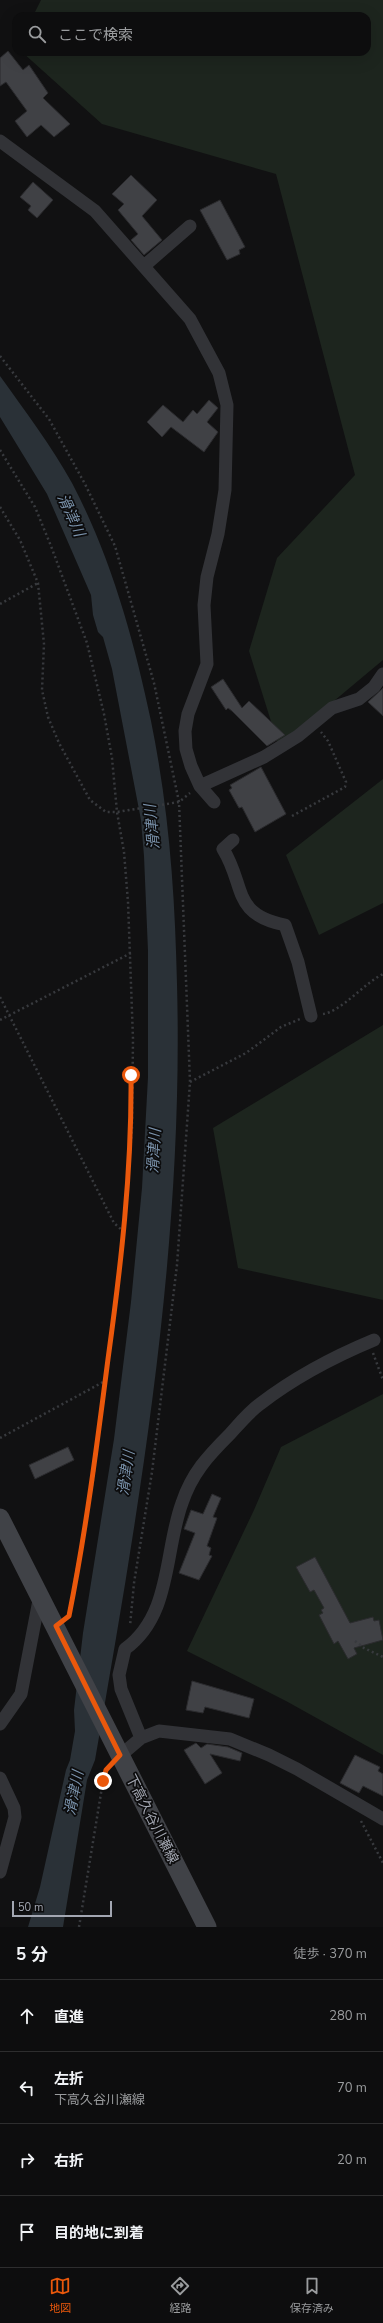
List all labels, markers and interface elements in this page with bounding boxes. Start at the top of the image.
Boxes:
search box [12,12,371,56]
icon: search [26,23,48,45]
text: ここで検索 [58,25,133,45]
water label: 滑津川 [53,490,90,541]
water label: 滑津川 [140,802,164,850]
route start [122,1066,140,1084]
water label: 滑津川 [143,1126,165,1174]
water label: 滑津川 [113,1447,139,1497]
water label: 滑津川 [60,1767,88,1817]
street label: 下高久谷川瀬線 [121,1771,183,1867]
route end [94,1772,112,1790]
scale bar [12,1899,112,1918]
text: 50 m [18,1900,43,1915]
text: 5 分 [16,1943,48,1966]
text: 徒歩 · 370 m [293,1945,367,1963]
icon: ahead [16,2005,38,2027]
text: 直進 [54,2007,84,2027]
text: 280 m [329,2007,367,2025]
text: 左折 [54,2069,84,2089]
icon: left [16,2077,38,2099]
text: 70 m [337,2079,367,2097]
text: 下高久谷川瀬線 [54,2091,145,2109]
icon: right [16,2149,38,2171]
text: 右折 [54,2151,84,2171]
text: 20 m [337,2151,367,2169]
icon: arrive [16,2221,38,2243]
text: 目的地に到着 [54,2223,144,2243]
tab: 地図 [49,2275,71,2316]
tab: 経路 [169,2275,191,2316]
tab: 保存済み [290,2275,334,2316]

